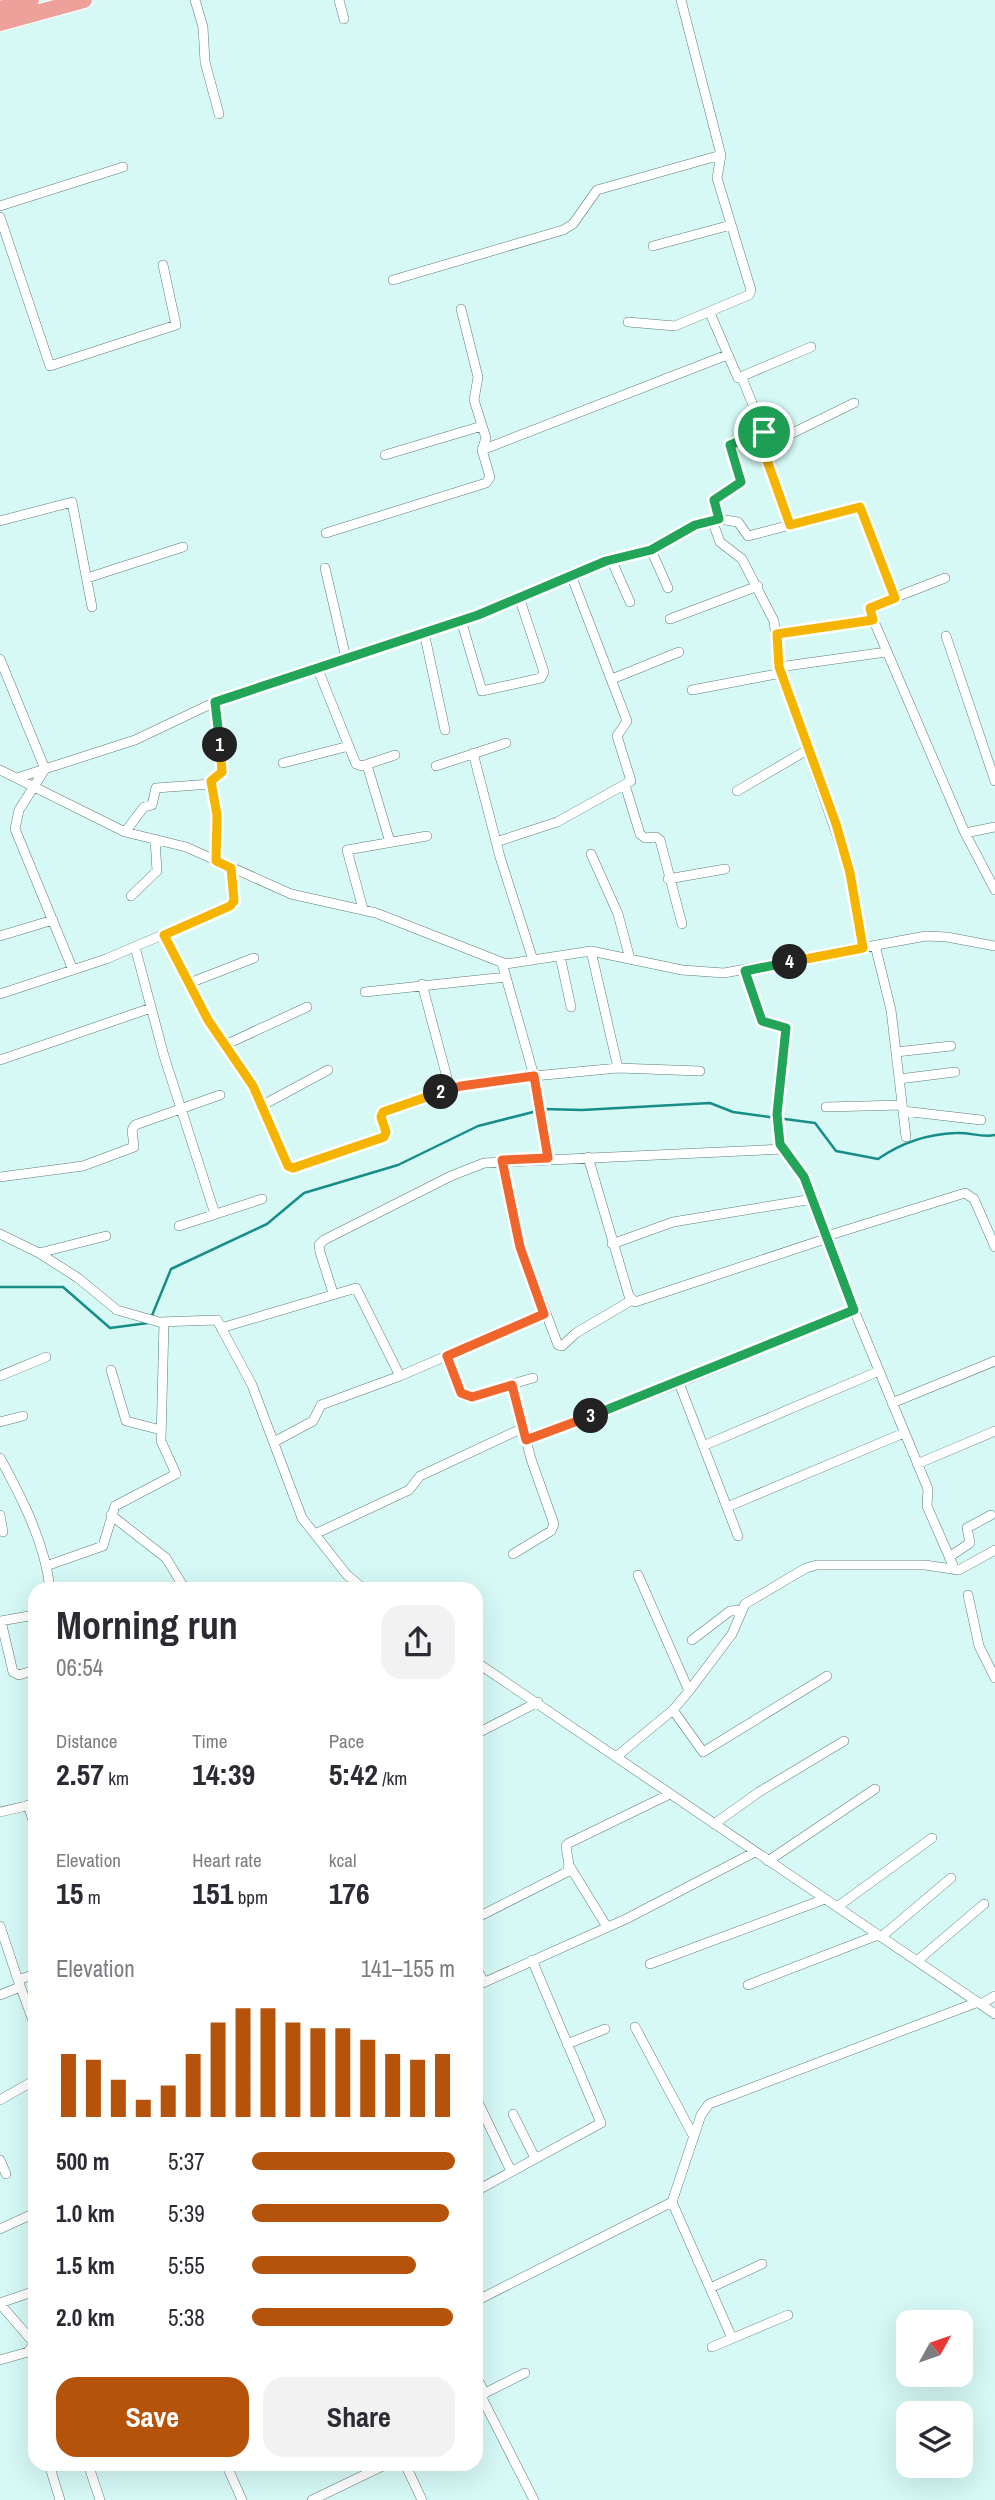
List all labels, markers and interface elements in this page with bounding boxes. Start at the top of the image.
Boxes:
pin [734,402,794,462]
icon: arrive [745,413,783,451]
pin: 1 [202,728,238,762]
text: 1 [215,731,224,757]
pin: 4 [772,944,808,979]
text: 4 [785,948,794,974]
pin: 2 [424,1074,458,1110]
text: 2 [436,1078,445,1104]
pin: 3 [574,1398,608,1434]
text: 3 [586,1402,595,1428]
text: Morning run [56,1600,238,1651]
button: share [381,1605,455,1679]
text: 06:54 [56,1652,103,1683]
text: Distance [56,1728,117,1754]
text: Time [192,1728,227,1754]
text: Pace [329,1728,364,1754]
text: 2.57 [56,1754,104,1794]
text: 14:39 [192,1754,255,1794]
text: 5:42 [329,1754,378,1794]
text: km [104,1765,129,1791]
text: /km [378,1765,407,1791]
text: Elevation [56,1847,121,1873]
text: Heart rate [192,1847,262,1873]
text: kcal [329,1847,356,1873]
text: 15 [56,1873,83,1913]
text: 151 [192,1873,233,1913]
text: 176 [329,1873,370,1913]
text: m [83,1884,101,1910]
text: bpm [233,1884,268,1910]
text: Elevation [56,1953,135,1984]
text: 141–155 m [361,1953,455,1984]
text: 500 m [56,2146,109,2177]
text: 5:37 [168,2146,205,2177]
text: 1.0 km [56,2198,115,2229]
text: 5:39 [168,2198,205,2229]
text: 1.5 km [56,2250,115,2281]
text: 5:55 [168,2250,205,2281]
text: 2.0 km [56,2302,115,2333]
text: 5:38 [168,2302,205,2333]
north arrow [896,2310,973,2387]
map controls [896,2310,973,2478]
button: Save [56,2377,249,2457]
button: Share [263,2377,455,2457]
button: layers [896,2401,973,2478]

